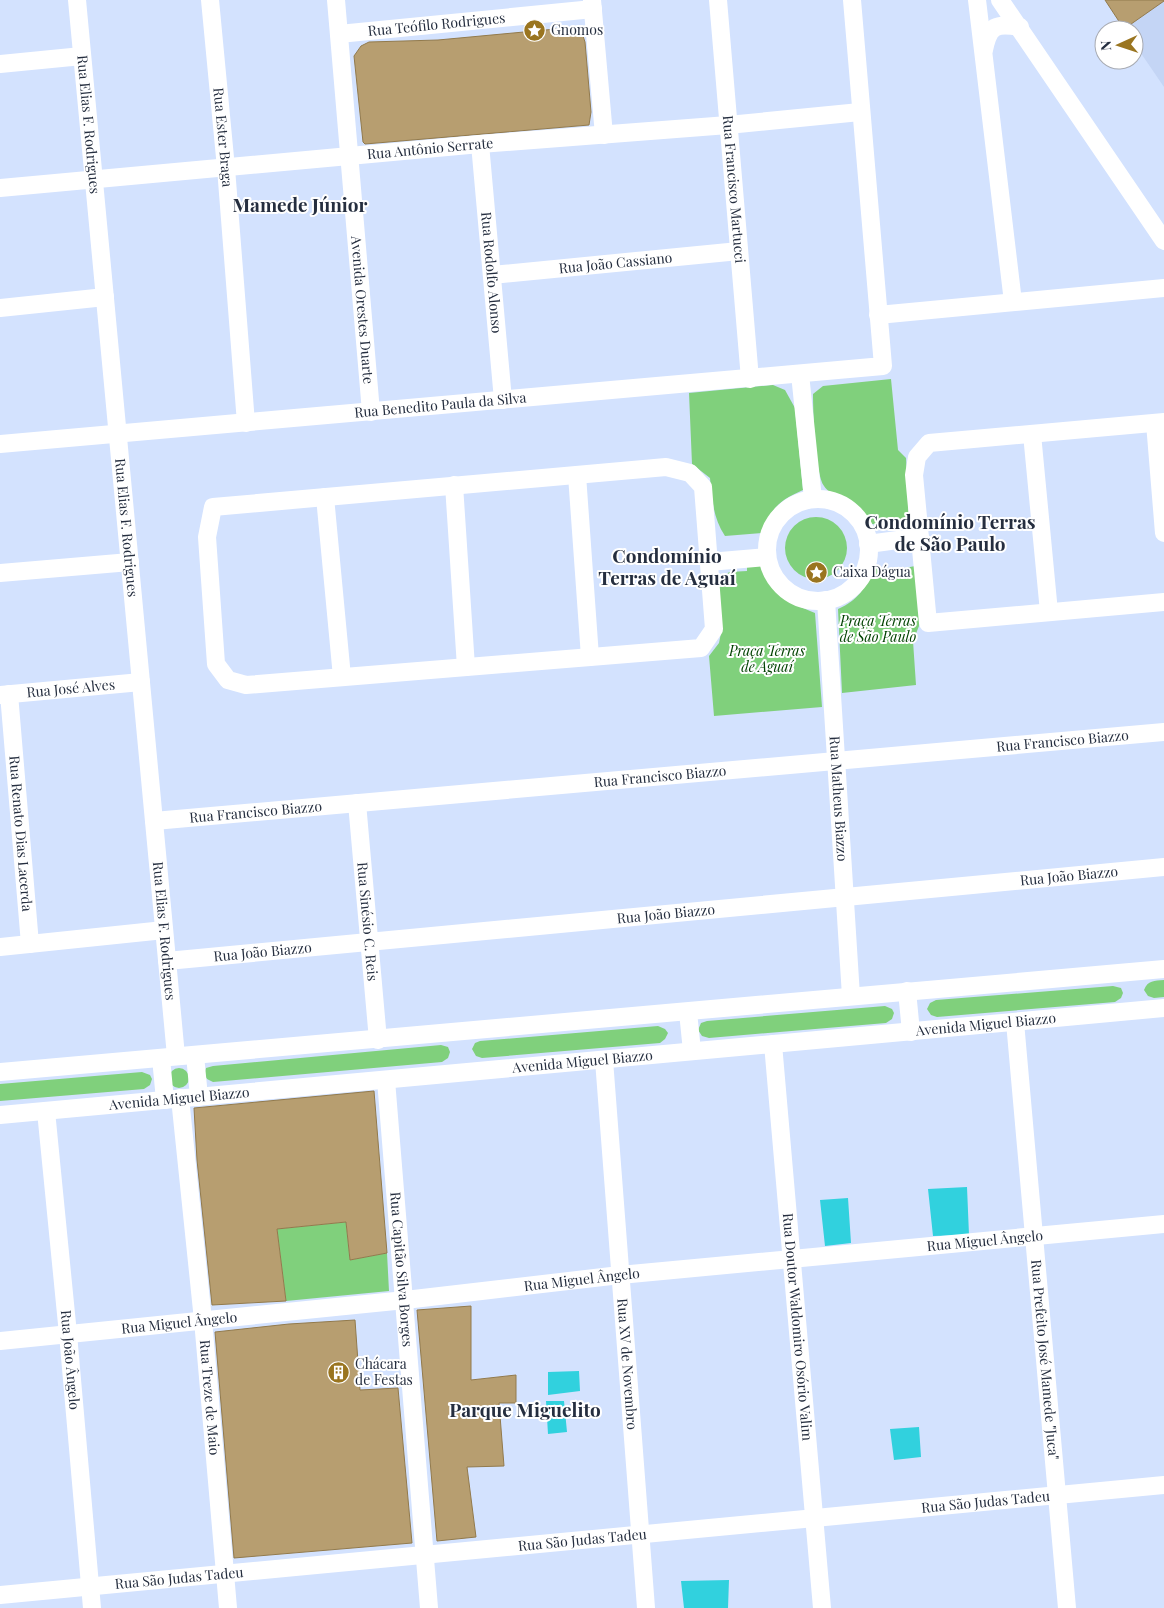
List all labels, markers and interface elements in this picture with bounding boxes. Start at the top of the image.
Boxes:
street label: Rua Teófilo Rodrigues [367,8,506,40]
place icon: Gnomos [523,18,547,42]
place label: Gnomos [551,20,603,39]
north arrow [1094,20,1144,70]
text: N [1096,40,1115,51]
street label: Rua Elias F. Rodrigues [73,54,105,195]
street label: Rua Ester Braga [209,87,237,188]
street label: Rua Francisco Martucci [719,115,750,264]
street label: Rua Antônio Serrate [366,133,494,163]
district label: Mamede Júnior [233,191,368,217]
street label: Rua Rodolfo Alonso [477,211,507,334]
street label: Avenida Orestes Duarte [347,234,379,385]
street label: Rua João Cassiano [558,248,673,277]
street label: Rua Benedito Paula da Silva [353,388,527,422]
street label: Rua Elias F. Rodrigues [111,457,143,598]
district label: Condomínio Terras de São Paulo [864,508,1036,556]
district label: Condomínio Terras de Aguaí [598,542,736,590]
place icon: Caixa Dágua [805,560,829,584]
place label: Caixa Dágua [833,562,911,581]
park label: Praça Terras de São Paulo [839,611,917,646]
park label: Praça Terras de Aguaí [728,641,806,676]
street label: Rua José Alves [26,674,116,702]
street label: Rua Francisco Biazzo [995,725,1130,756]
street label: Rua Matheus Biazzo [826,735,852,862]
street label: Rua Renato Dias Lacerda [5,755,37,912]
street label: Rua Francisco Biazzo [593,761,727,791]
street label: Rua Francisco Biazzo [188,796,323,827]
street label: Rua Elias F. Rodrigues [149,861,181,1001]
street label: Rua Sinésio C. Reis [353,861,383,982]
street label: Rua João Biazzo [1019,861,1119,890]
street label: Rua João Biazzo [616,899,716,928]
street label: Rua João Biazzo [213,937,313,966]
street label: Avenida Miguel Biazzo [914,1008,1057,1040]
street label: Avenida Miguel Biazzo [511,1045,654,1077]
street label: Avenida Miguel Biazzo [107,1082,250,1114]
street label: Rua Capitão Silva Borges [386,1191,418,1348]
street label: Rua Doutor Waldomiro Osório Valim [779,1212,817,1442]
street label: Rua Miguel Ângelo [926,1225,1044,1255]
street label: Rua Prefeito José Mamede "Juca" [1027,1259,1064,1461]
street label: Rua Miguel Ângelo [523,1263,641,1295]
street label: Rua XV de Novembro [613,1298,642,1431]
street label: Rua Miguel Ângelo [120,1307,238,1338]
street label: Rua João Ângelo [57,1309,85,1411]
street label: Rua Treze de Maio [196,1339,225,1456]
place label: Chácara de Festas [355,1354,413,1389]
building icon: Chácara de Festas [327,1360,351,1384]
district label: Parque Miguelito [449,1396,601,1422]
street label: Rua São Judas Tadeu [920,1486,1051,1517]
street label: Rua São Judas Tadeu [517,1524,648,1555]
street label: Rua São Judas Tadeu [114,1562,244,1593]

